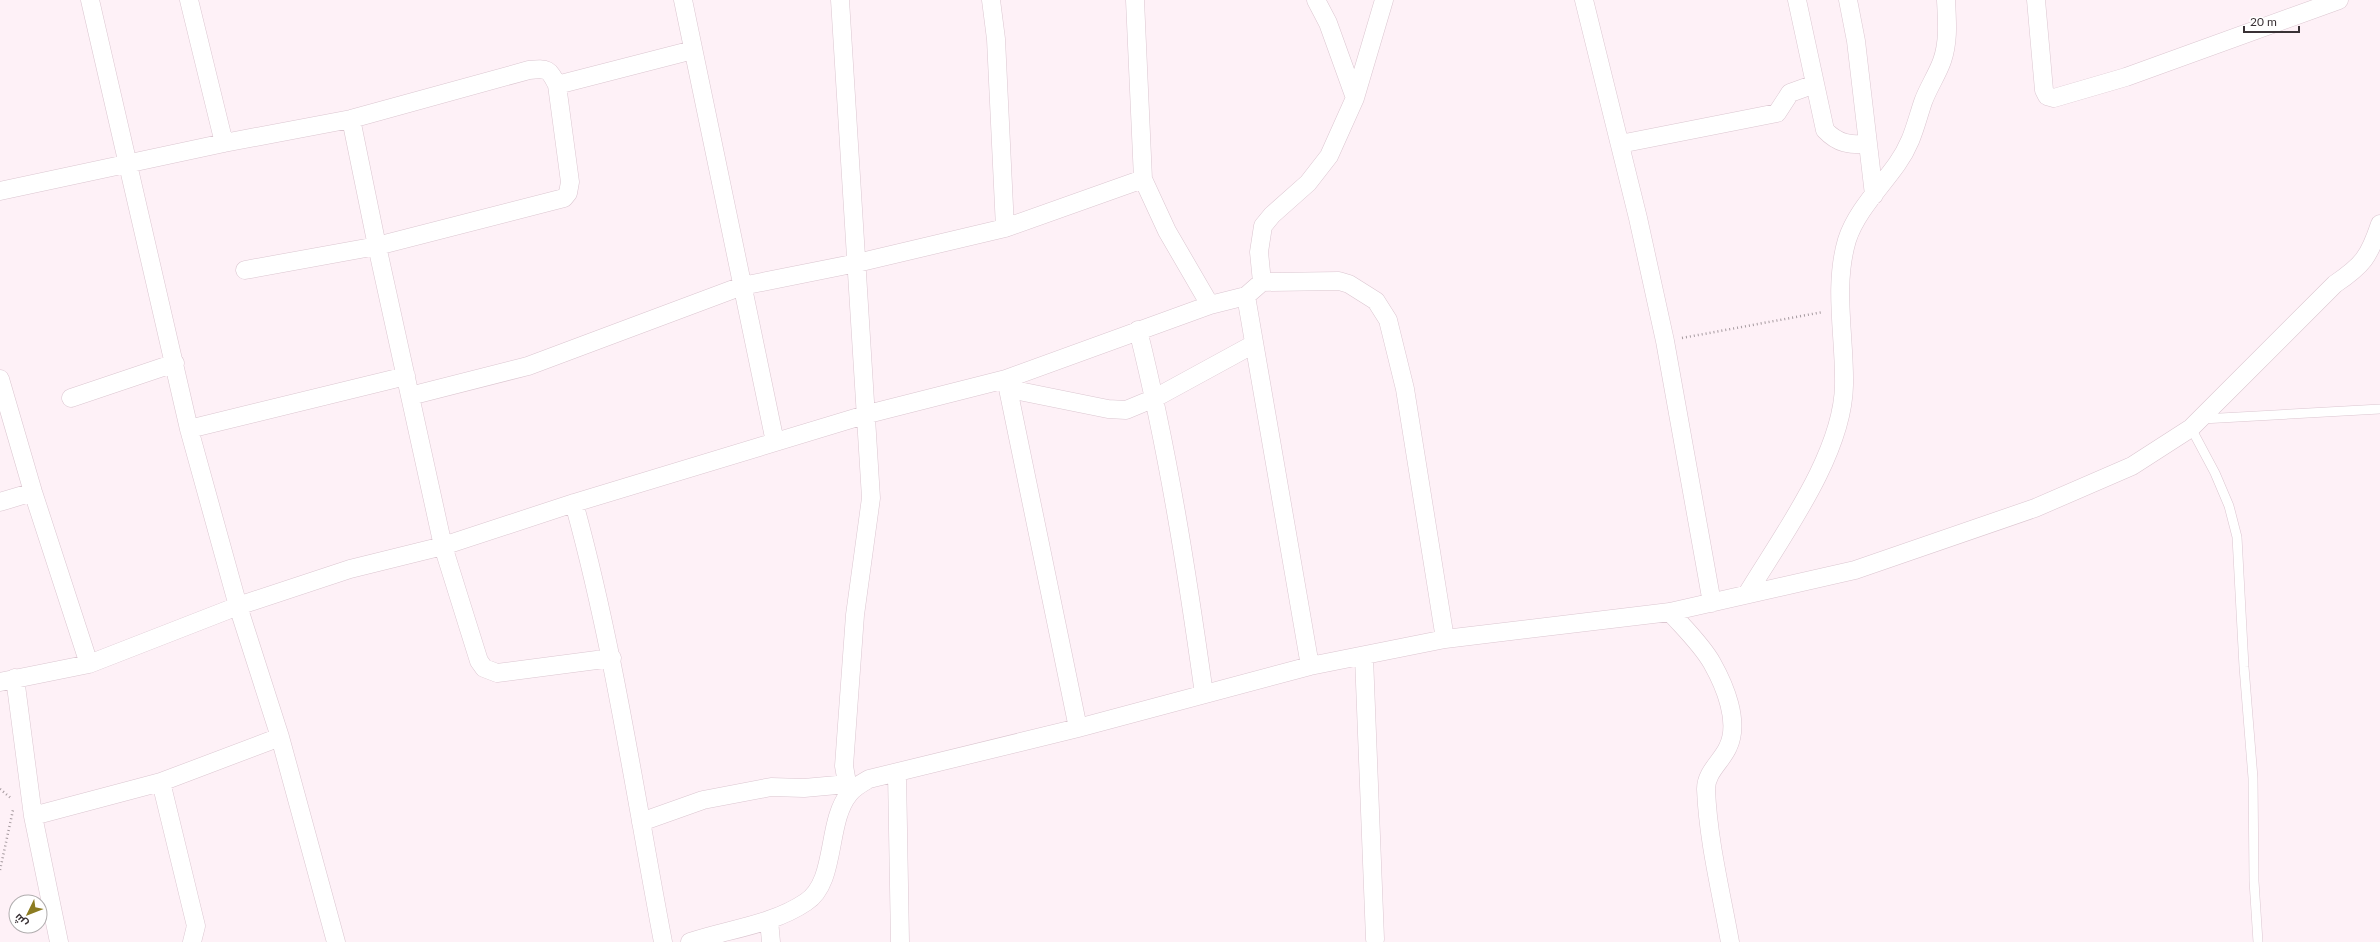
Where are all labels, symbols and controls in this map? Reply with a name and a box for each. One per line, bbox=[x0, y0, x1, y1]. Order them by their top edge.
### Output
scale bar bbox=[2244, 8, 2299, 34]
text: 20 m bbox=[2250, 14, 2277, 29]
north arrow bbox=[8, 894, 48, 934]
text: ش bbox=[11, 911, 31, 931]

